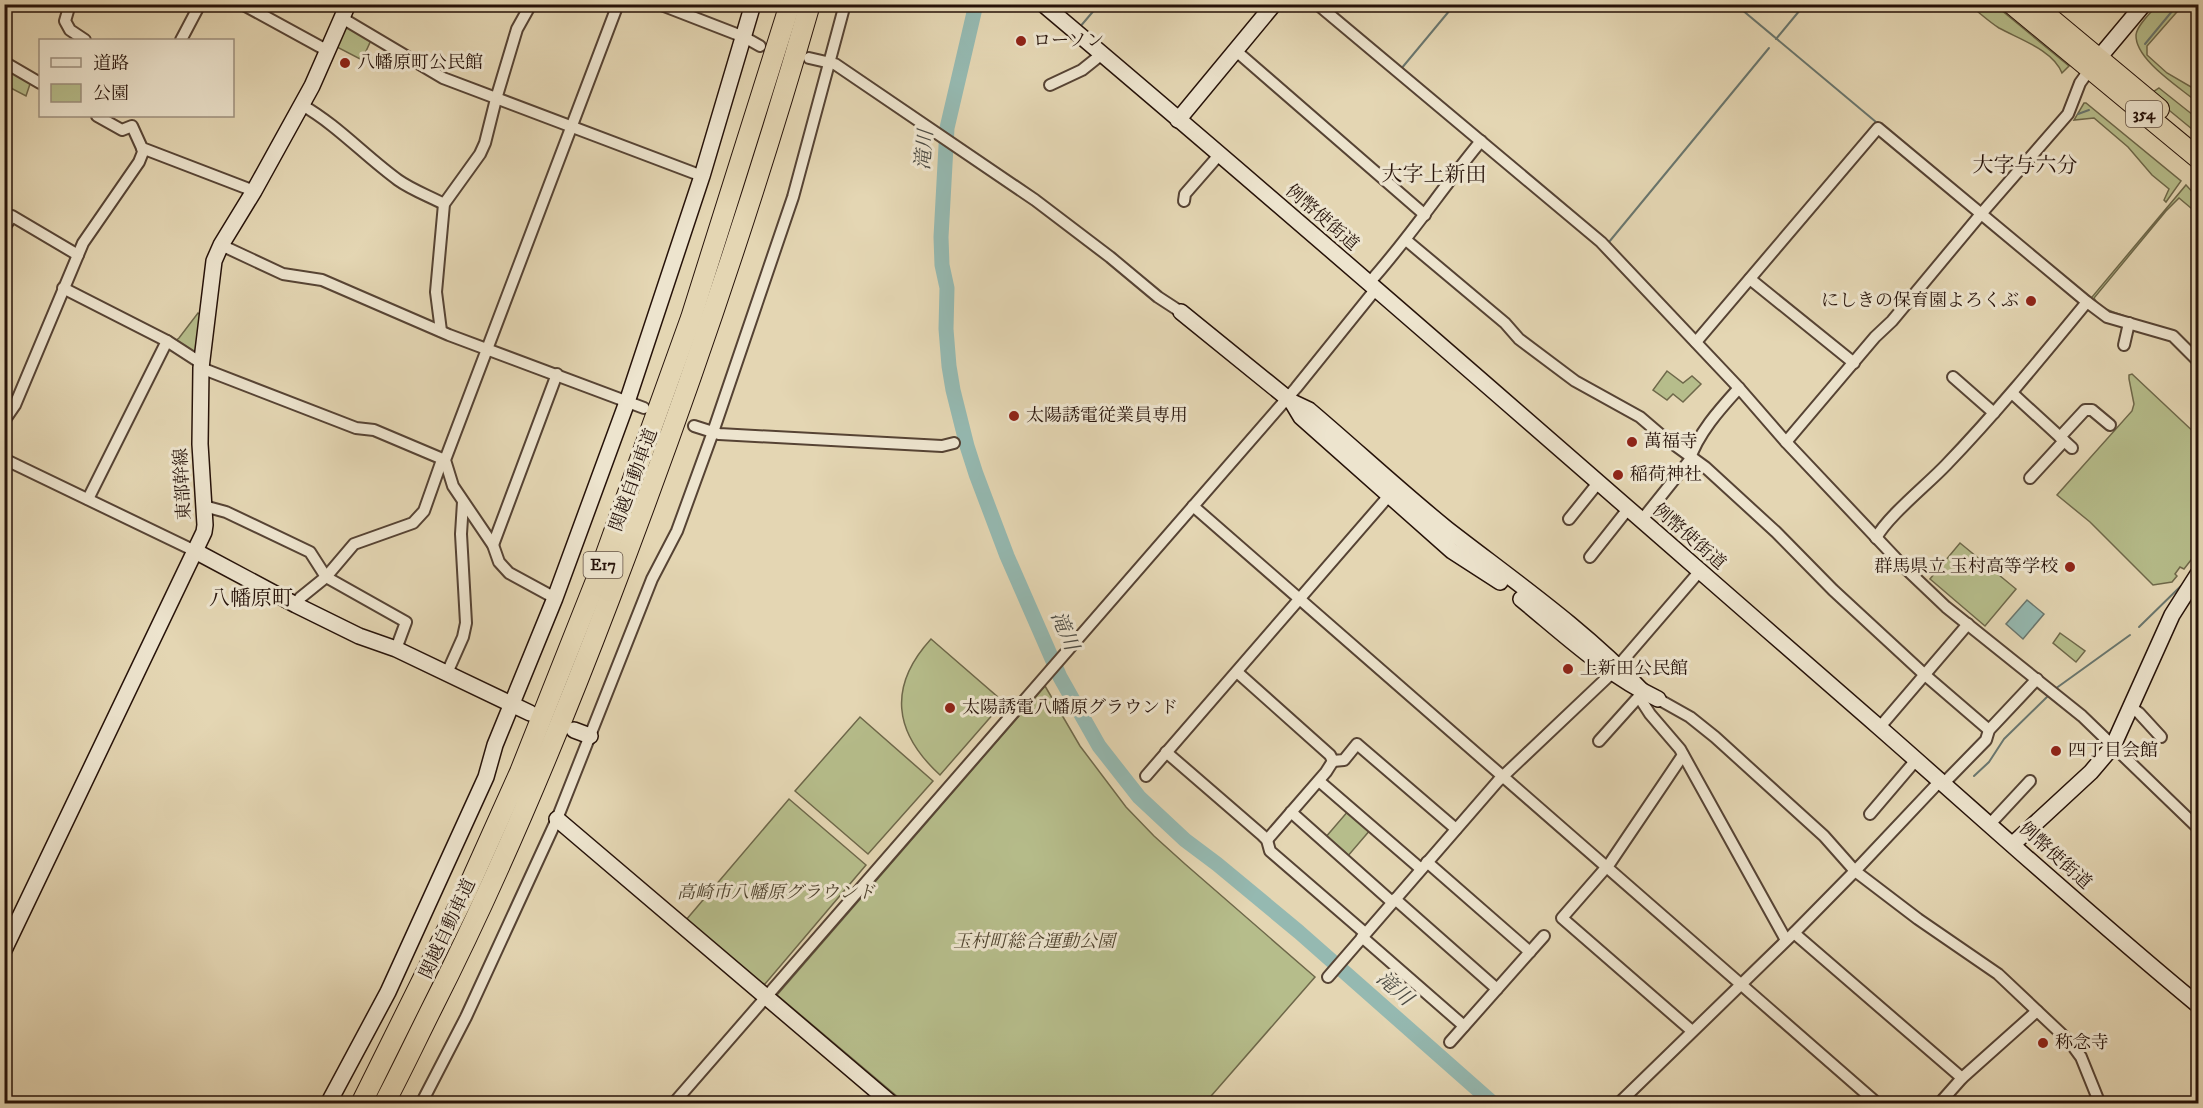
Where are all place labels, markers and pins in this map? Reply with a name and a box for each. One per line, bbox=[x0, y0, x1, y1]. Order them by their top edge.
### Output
place label: ローソン bbox=[1033, 30, 1104, 52]
marker: ローソン bbox=[1014, 34, 1028, 48]
place label: 八幡原町公民館 bbox=[357, 52, 483, 74]
marker: 八幡原町公民館 bbox=[338, 56, 352, 70]
place label: にしきの保育園よろくぶ bbox=[1821, 290, 2019, 312]
marker: にしきの保育園よろくぶ bbox=[2024, 294, 2038, 308]
place label: 太陽誘電従業員専用 bbox=[1026, 405, 1188, 427]
marker: 太陽誘電従業員専用 bbox=[1007, 409, 1021, 423]
place label: 萬福寺 bbox=[1644, 431, 1698, 453]
marker: 萬福寺 bbox=[1625, 435, 1639, 449]
place label: 稲荷神社 bbox=[1630, 464, 1702, 486]
marker: 稲荷神社 bbox=[1611, 468, 1625, 482]
place label: 群馬県立 玉村高等学校 bbox=[1874, 556, 2058, 578]
marker: 群馬県立 玉村高等学校 bbox=[2063, 560, 2077, 574]
place label: 上新田公民館 bbox=[1580, 658, 1688, 680]
marker: 上新田公民館 bbox=[1561, 662, 1575, 676]
place label: 太陽誘電八幡原グラウンド bbox=[962, 697, 1178, 719]
marker: 太陽誘電八幡原グラウンド bbox=[943, 701, 957, 715]
place label: 四丁目会館 bbox=[2068, 740, 2158, 762]
marker: 四丁目会館 bbox=[2049, 744, 2063, 758]
place label: 称念寺 bbox=[2055, 1032, 2109, 1054]
marker: 称念寺 bbox=[2036, 1036, 2050, 1050]

